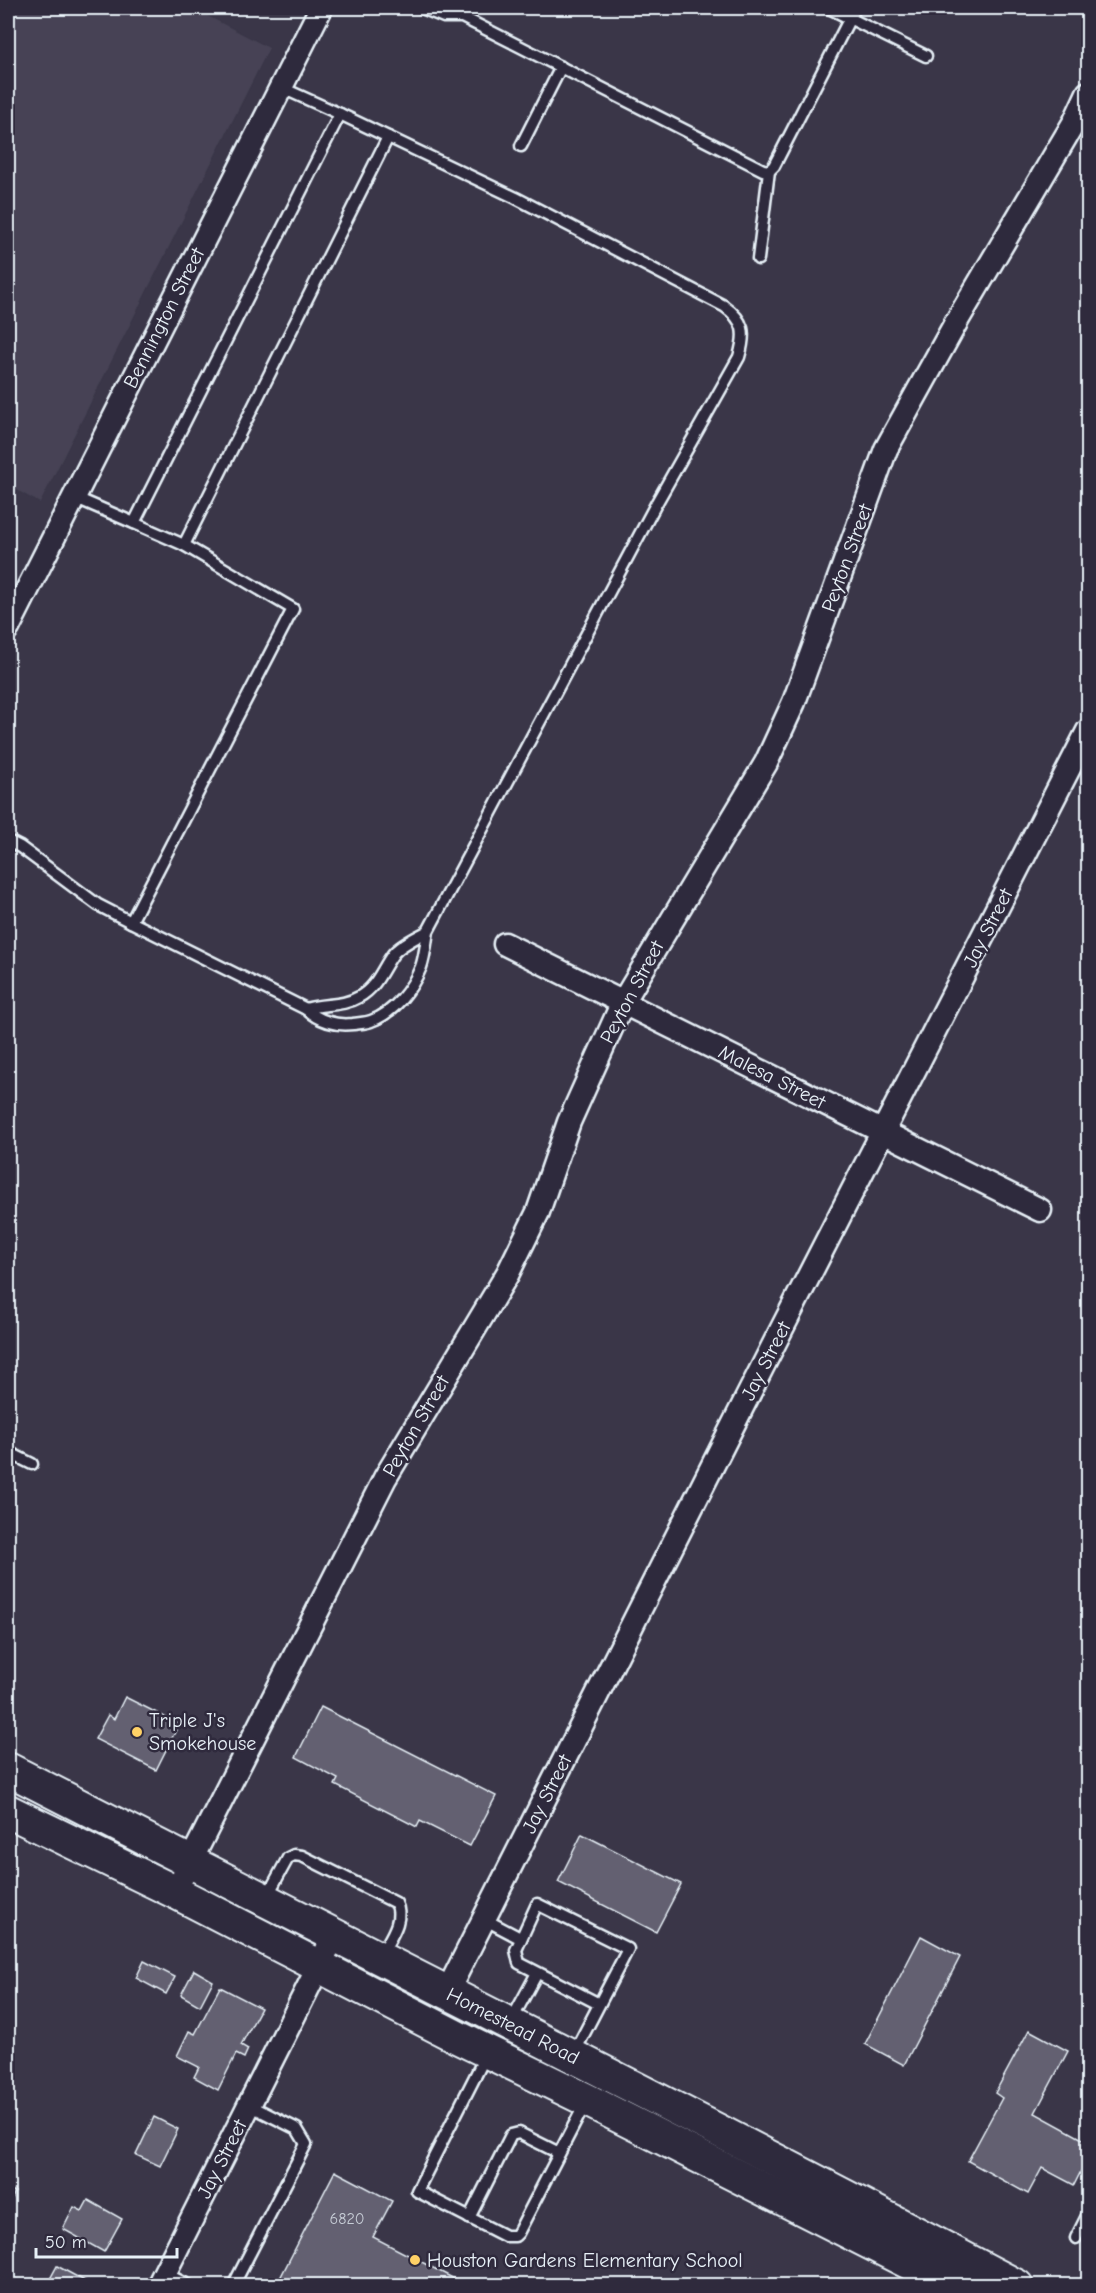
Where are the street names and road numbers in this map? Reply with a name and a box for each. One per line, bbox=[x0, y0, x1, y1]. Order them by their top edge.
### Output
street label: Bennington Street bbox=[119, 243, 210, 392]
street label: Peyton Street bbox=[817, 500, 878, 615]
street label: Jay Street bbox=[958, 884, 1018, 971]
street label: Peyton Street bbox=[595, 936, 669, 1047]
street label: Malesa Street bbox=[715, 1040, 830, 1114]
street label: Jay Street bbox=[736, 1317, 796, 1404]
street label: Peyton Street bbox=[378, 1370, 455, 1481]
street label: Jay Street bbox=[517, 1750, 577, 1837]
street label: Homestead Road bbox=[443, 1983, 583, 2069]
street label: Jay Street bbox=[192, 2115, 252, 2202]

